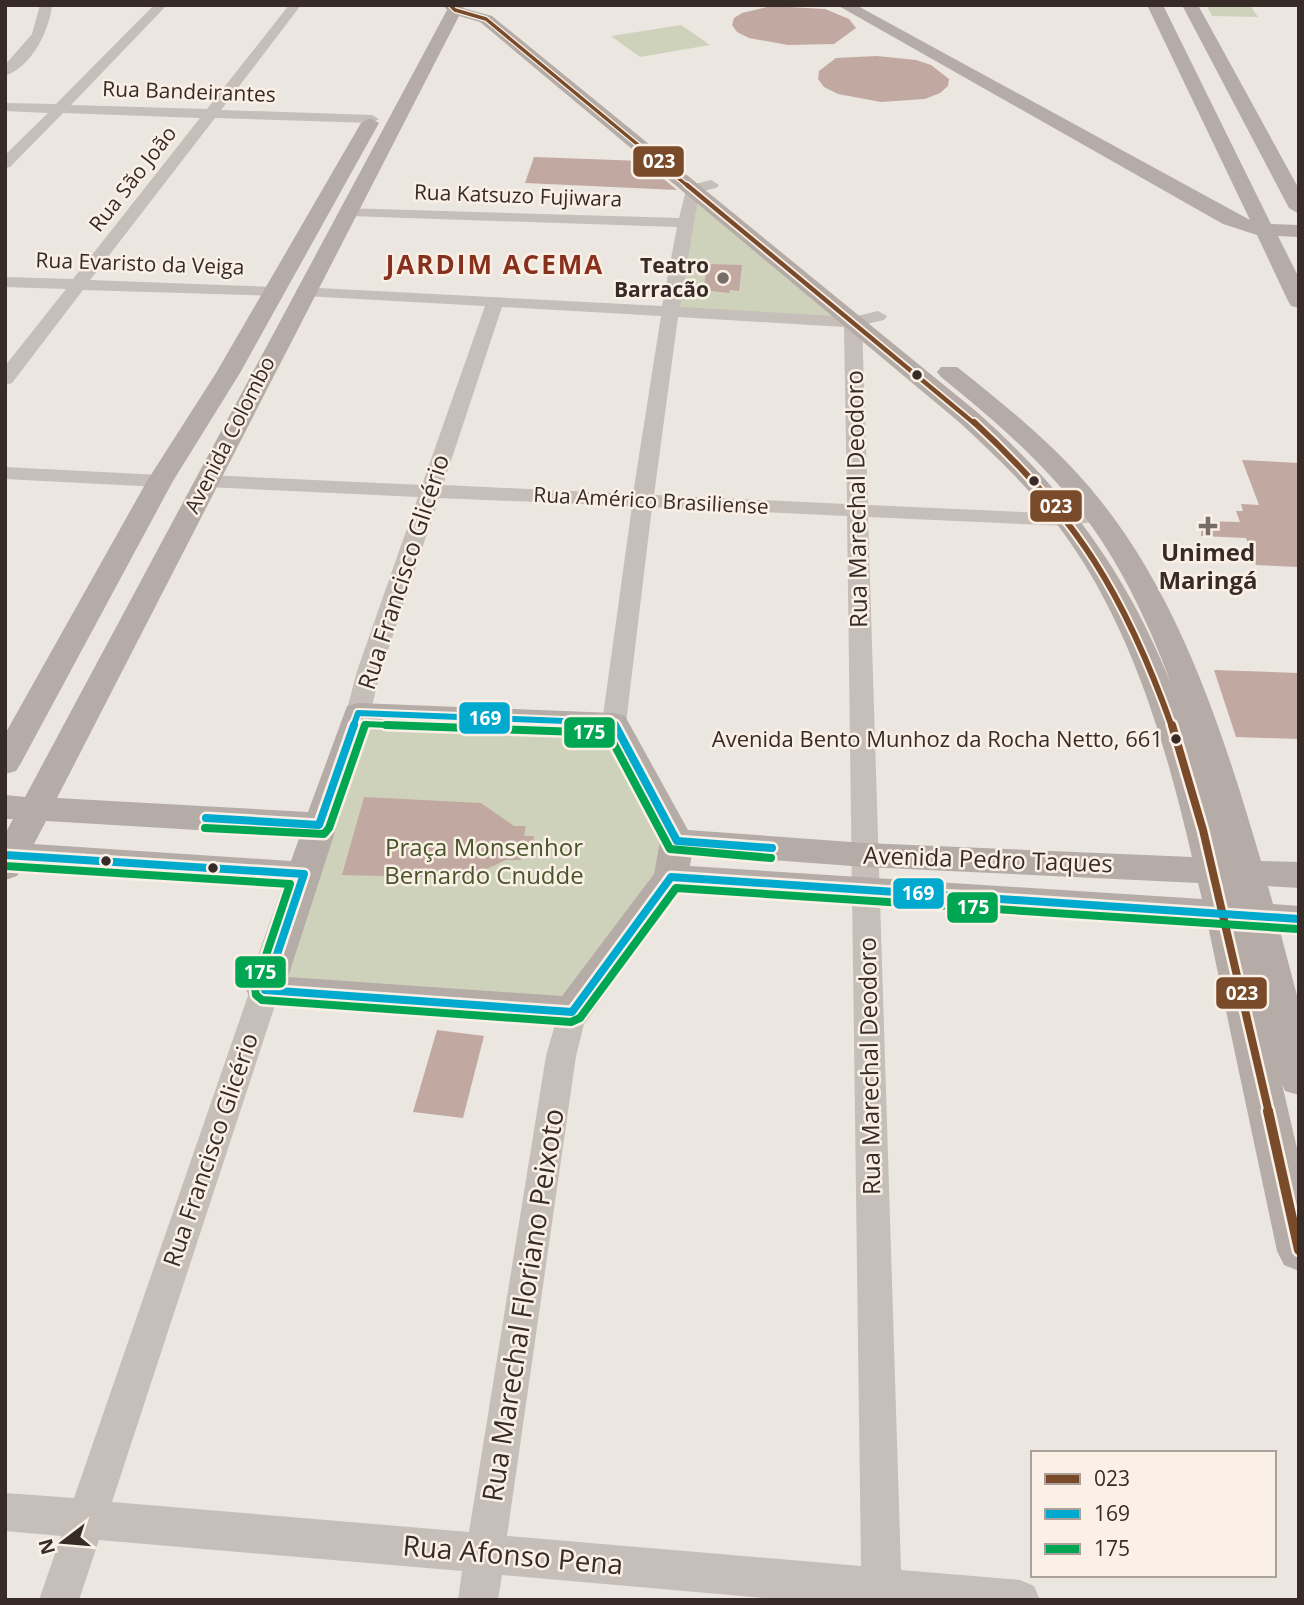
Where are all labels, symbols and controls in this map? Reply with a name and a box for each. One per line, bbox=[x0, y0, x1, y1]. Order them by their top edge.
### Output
street label: Rua Bandeirantes bbox=[102, 74, 276, 108]
street label: Rua São João bbox=[82, 120, 182, 237]
line badge: 023 bbox=[632, 145, 685, 178]
text: 023 bbox=[643, 148, 675, 174]
street label: Rua Katsuzo Fujiwara bbox=[413, 177, 623, 213]
street label: Rua Evaristo da Veiga bbox=[35, 245, 245, 281]
district label: JARDIM ACEMA bbox=[384, 246, 604, 282]
place label: Teatro Barracão bbox=[614, 251, 709, 303]
marker: Teatro Barracão bbox=[715, 270, 731, 286]
street label: Avenida Colombo bbox=[177, 351, 281, 518]
unlabelled marker bbox=[910, 368, 924, 382]
street label: Rua Marechal Deodoro bbox=[837, 370, 874, 628]
street label: Rua Francisco Glicério bbox=[349, 450, 456, 693]
unlabelled marker bbox=[1027, 474, 1041, 488]
street label: Rua Américo Brasiliense bbox=[533, 480, 769, 520]
line badge: 023 bbox=[1029, 489, 1083, 523]
text: 023 bbox=[1040, 493, 1072, 519]
marker: Unimed Maringá bbox=[1198, 516, 1218, 536]
place label: Unimed Maringá bbox=[1158, 535, 1258, 596]
line badge: 169 bbox=[458, 701, 511, 735]
text: 169 bbox=[469, 705, 501, 731]
line badge: 175 bbox=[563, 716, 616, 749]
text: 175 bbox=[573, 719, 605, 745]
place label: Avenida Bento Munhoz da Rocha Netto, 661 bbox=[712, 723, 1163, 753]
marker: Avenida Bento Munhoz da Rocha Netto, 661 bbox=[1169, 732, 1183, 746]
park label: Praça Monsenhor Bernardo Cnudde bbox=[384, 830, 584, 891]
street label: Avenida Pedro Taques bbox=[863, 838, 1113, 879]
unlabelled marker bbox=[99, 854, 113, 868]
unlabelled marker bbox=[206, 861, 220, 875]
line badge: 169 bbox=[892, 877, 945, 910]
text: 169 bbox=[902, 880, 934, 906]
line badge: 175 bbox=[946, 891, 999, 924]
text: 175 bbox=[957, 894, 989, 920]
street label: Rua Marechal Deodoro bbox=[850, 937, 887, 1195]
line badge: 175 bbox=[234, 955, 287, 989]
text: 175 bbox=[244, 959, 276, 985]
line badge: 023 bbox=[1215, 976, 1268, 1010]
text: 023 bbox=[1226, 980, 1258, 1006]
street label: Rua Francisco Glicério bbox=[154, 1028, 265, 1271]
street label: Rua Marechal Floriano Peixoto bbox=[472, 1106, 572, 1504]
legend bbox=[1031, 1451, 1276, 1577]
text: 023 bbox=[1094, 1464, 1130, 1492]
text: 169 bbox=[1094, 1499, 1130, 1527]
north arrow bbox=[28, 1507, 98, 1577]
street label: Rua Afonso Pena bbox=[401, 1525, 625, 1583]
text: 175 bbox=[1094, 1534, 1130, 1562]
text: N bbox=[32, 1536, 61, 1558]

